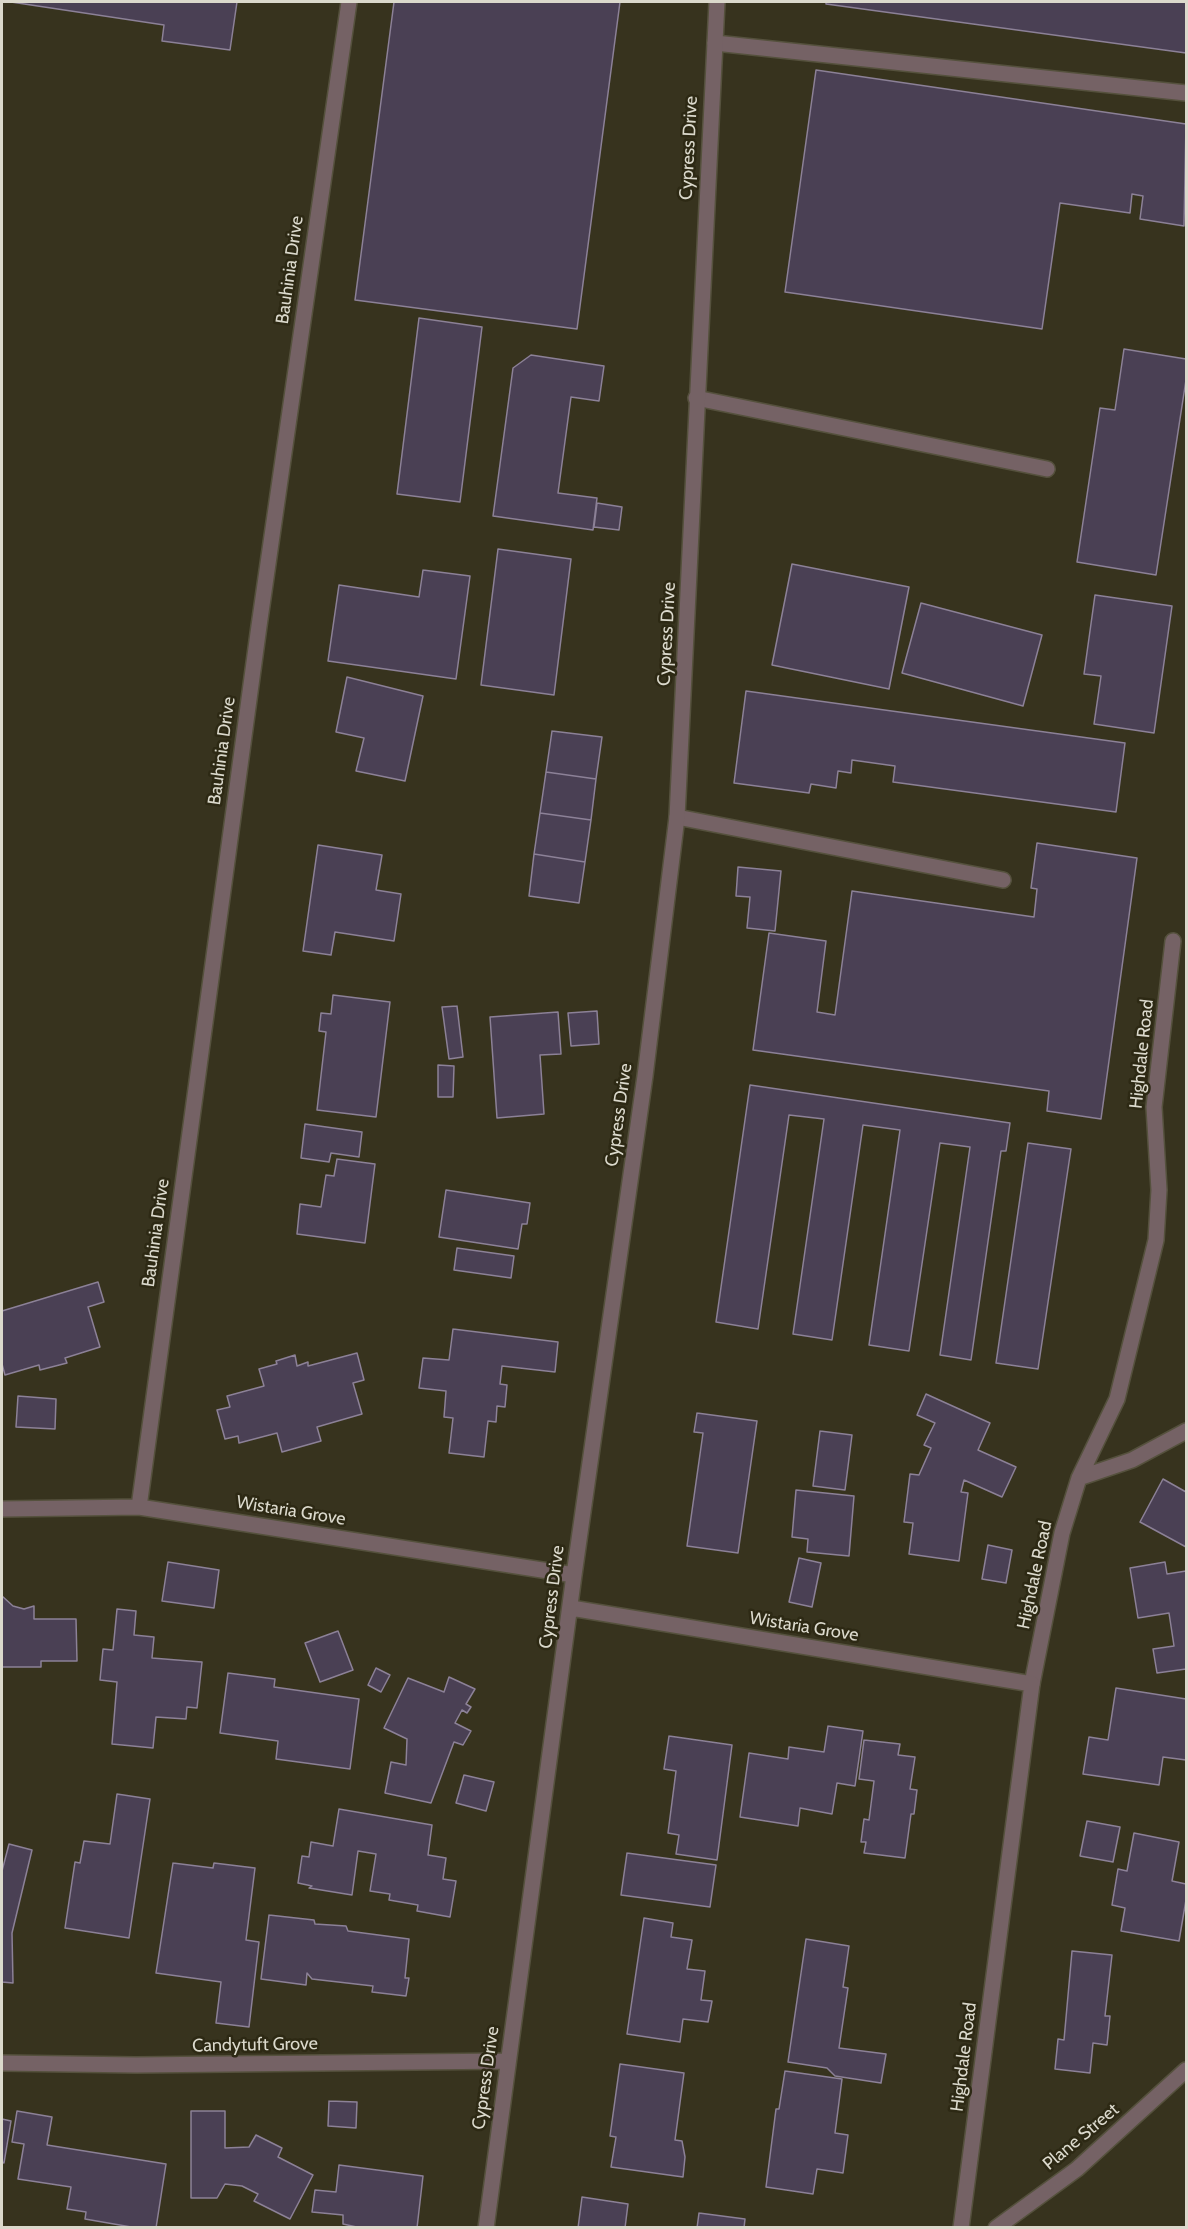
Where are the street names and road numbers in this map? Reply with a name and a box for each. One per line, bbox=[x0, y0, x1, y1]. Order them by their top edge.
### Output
street label: Cypress Drive bbox=[675, 95, 703, 201]
street label: Bauhinia Drive bbox=[272, 214, 308, 326]
street label: Cypress Drive bbox=[653, 581, 681, 687]
street label: Bauhinia Drive bbox=[204, 695, 240, 807]
street label: Highdale Road bbox=[1126, 998, 1158, 1110]
street label: Cypress Drive bbox=[601, 1062, 637, 1168]
street label: Bauhinia Drive bbox=[138, 1177, 174, 1289]
street label: Wistaria Grove bbox=[235, 1492, 347, 1530]
street label: Highdale Road bbox=[1013, 1519, 1057, 1631]
street label: Cypress Drive bbox=[535, 1544, 569, 1650]
street label: Wistaria Grove bbox=[748, 1608, 860, 1646]
street label: Highdale Road bbox=[947, 2001, 981, 2113]
street label: Cypress Drive bbox=[468, 2025, 504, 2131]
street label: Candytuft Grove bbox=[192, 2033, 318, 2057]
street label: Plane Street bbox=[1039, 2099, 1123, 2175]

